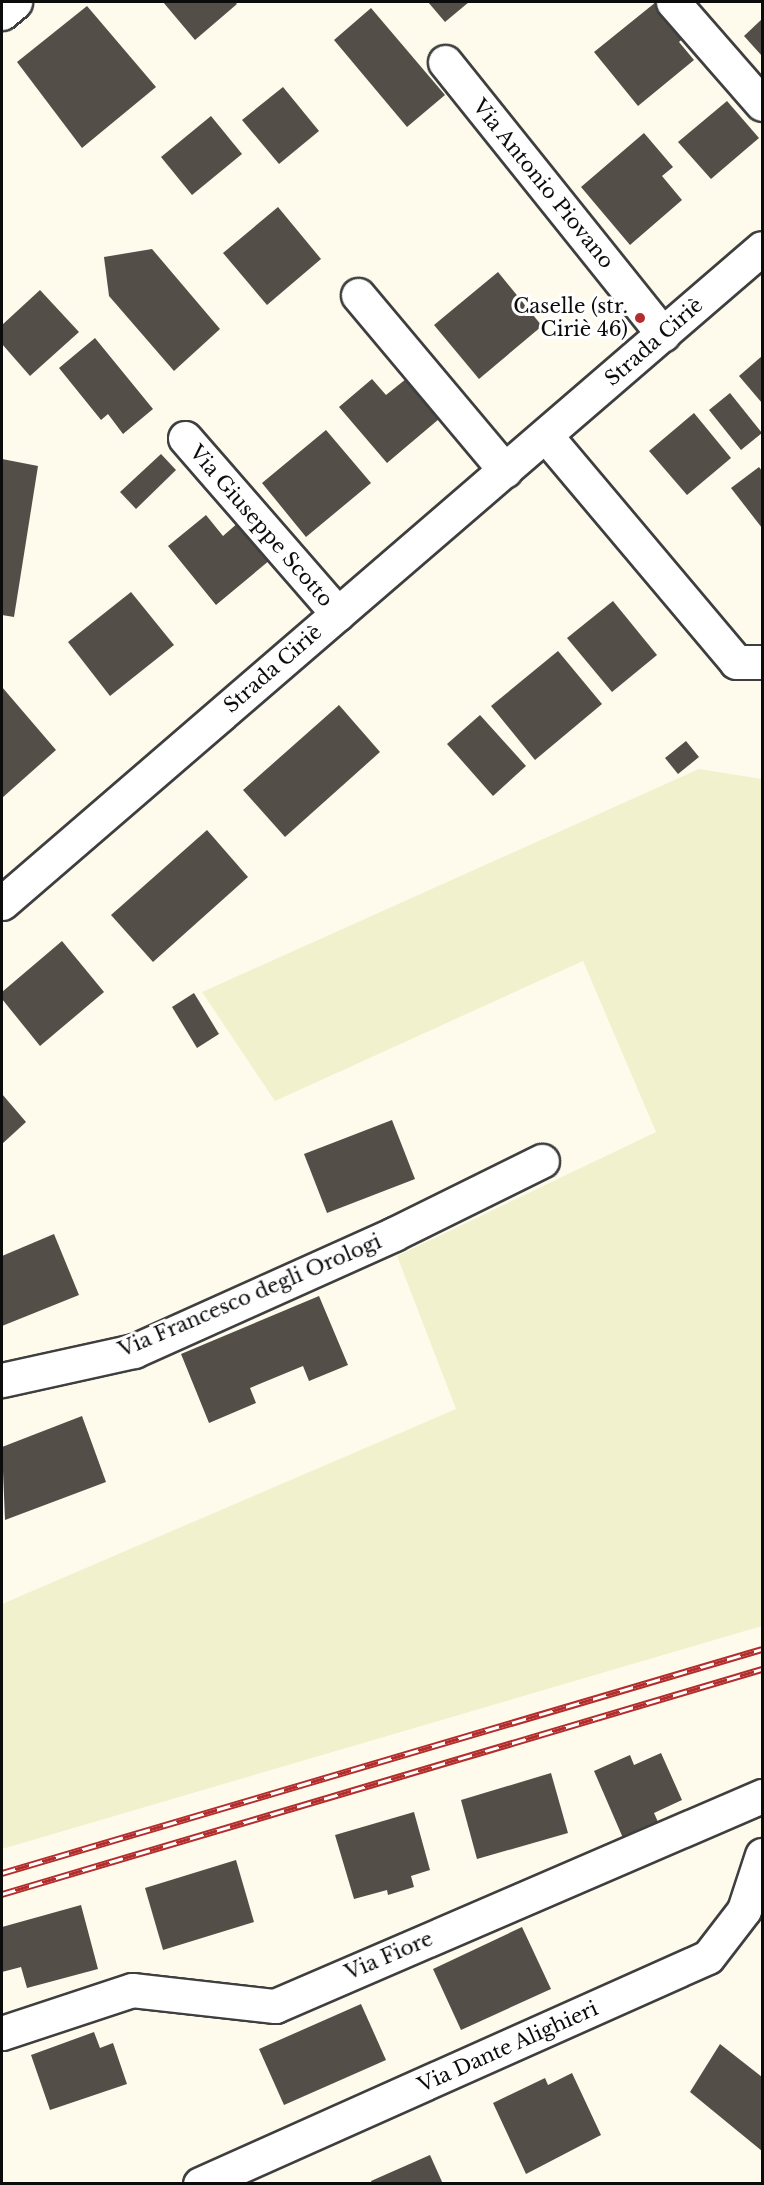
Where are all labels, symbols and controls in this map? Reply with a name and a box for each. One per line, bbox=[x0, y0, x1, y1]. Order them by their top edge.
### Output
street label: Via Antonio Piovano bbox=[467, 94, 619, 274]
street label: Strada Ciriè bbox=[600, 293, 708, 391]
place label: Caselle (str. Ciriè 46) bbox=[513, 294, 628, 341]
marker: Caselle (str. Ciriè 46) bbox=[633, 311, 647, 325]
street label: Via Giuseppe Scotto bbox=[184, 440, 338, 612]
street label: Strada Ciriè bbox=[219, 620, 327, 718]
street label: Via Francesco degli Orologi bbox=[115, 1230, 385, 1362]
street label: Via Fiore bbox=[341, 1927, 437, 1985]
street label: Via Dante Alighieri bbox=[414, 1996, 602, 2098]

